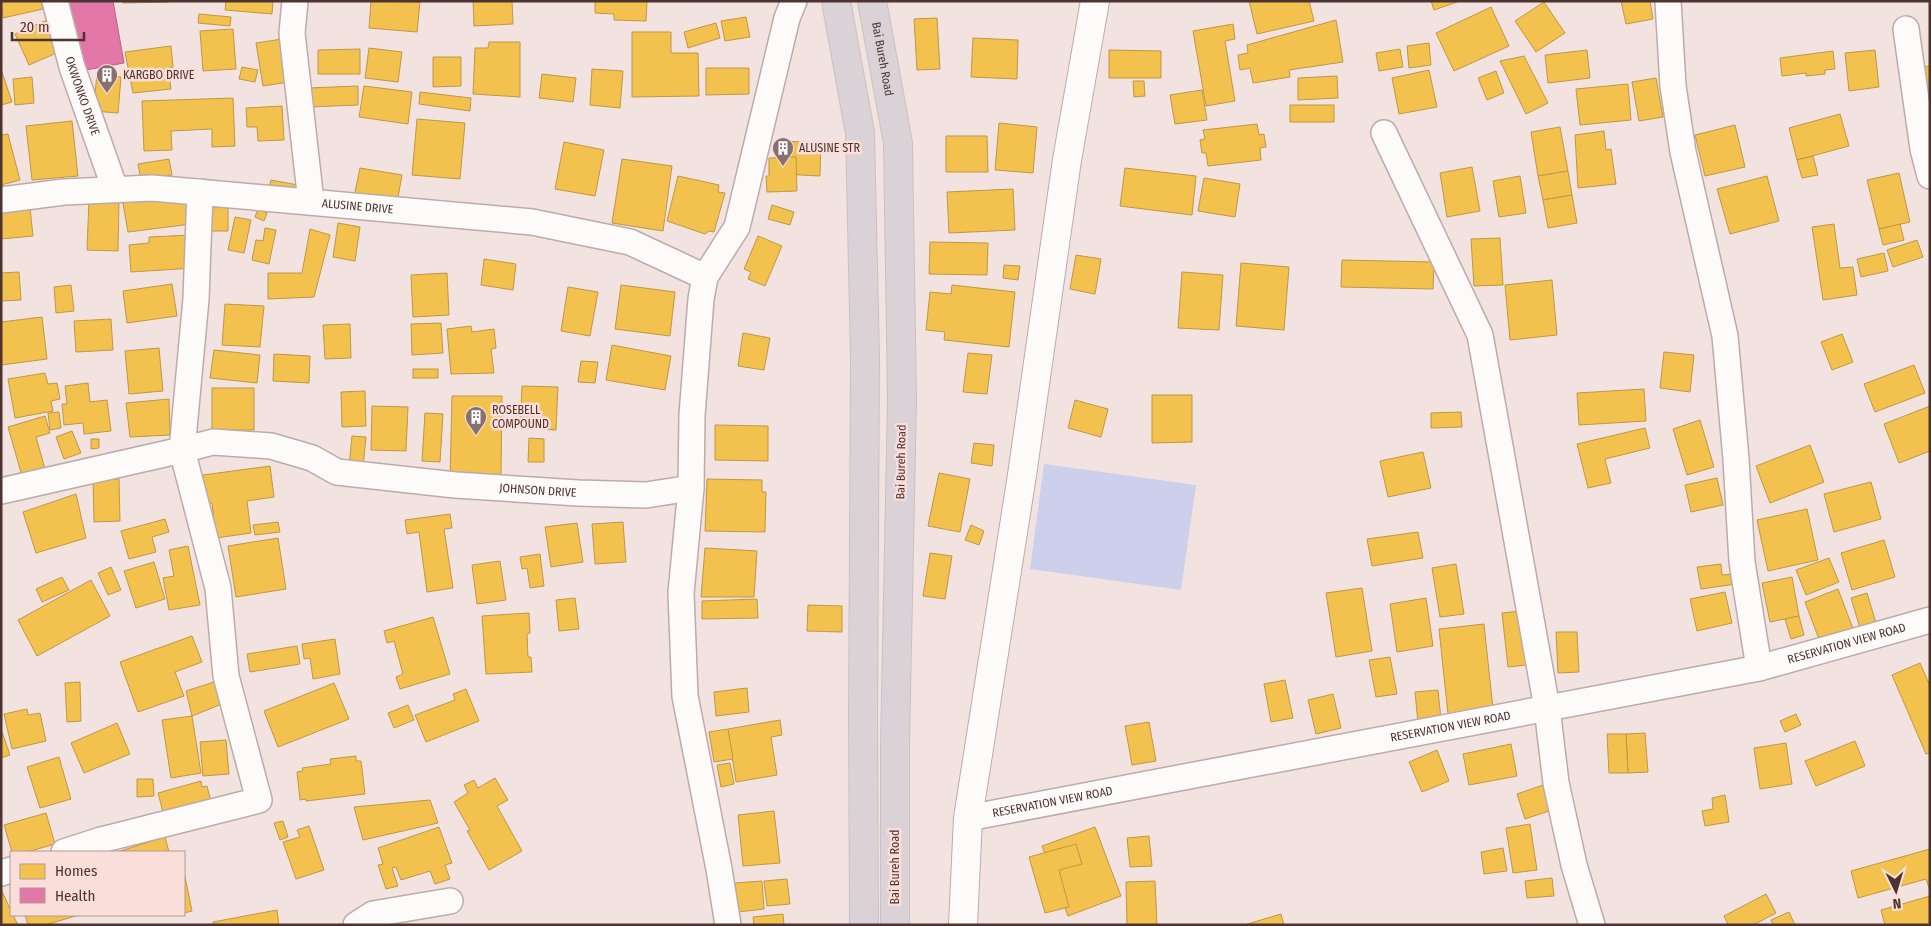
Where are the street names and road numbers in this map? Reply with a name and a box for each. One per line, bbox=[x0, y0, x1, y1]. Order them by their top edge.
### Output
street label: Bai Bureh Road bbox=[869, 21, 896, 97]
street label: OKWONKO DRIVE bbox=[63, 55, 103, 138]
street label: ALUSINE DRIVE bbox=[321, 196, 394, 217]
street label: Bai Bureh Road bbox=[893, 424, 909, 500]
street label: JOHNSON DRIVE bbox=[499, 481, 577, 500]
street label: RESERVATION VIEW ROAD bbox=[1786, 620, 1907, 667]
street label: RESERVATION VIEW ROAD bbox=[1389, 708, 1512, 745]
street label: RESERVATION VIEW ROAD bbox=[991, 784, 1114, 820]
street label: Bai Bureh Road bbox=[888, 830, 902, 904]

